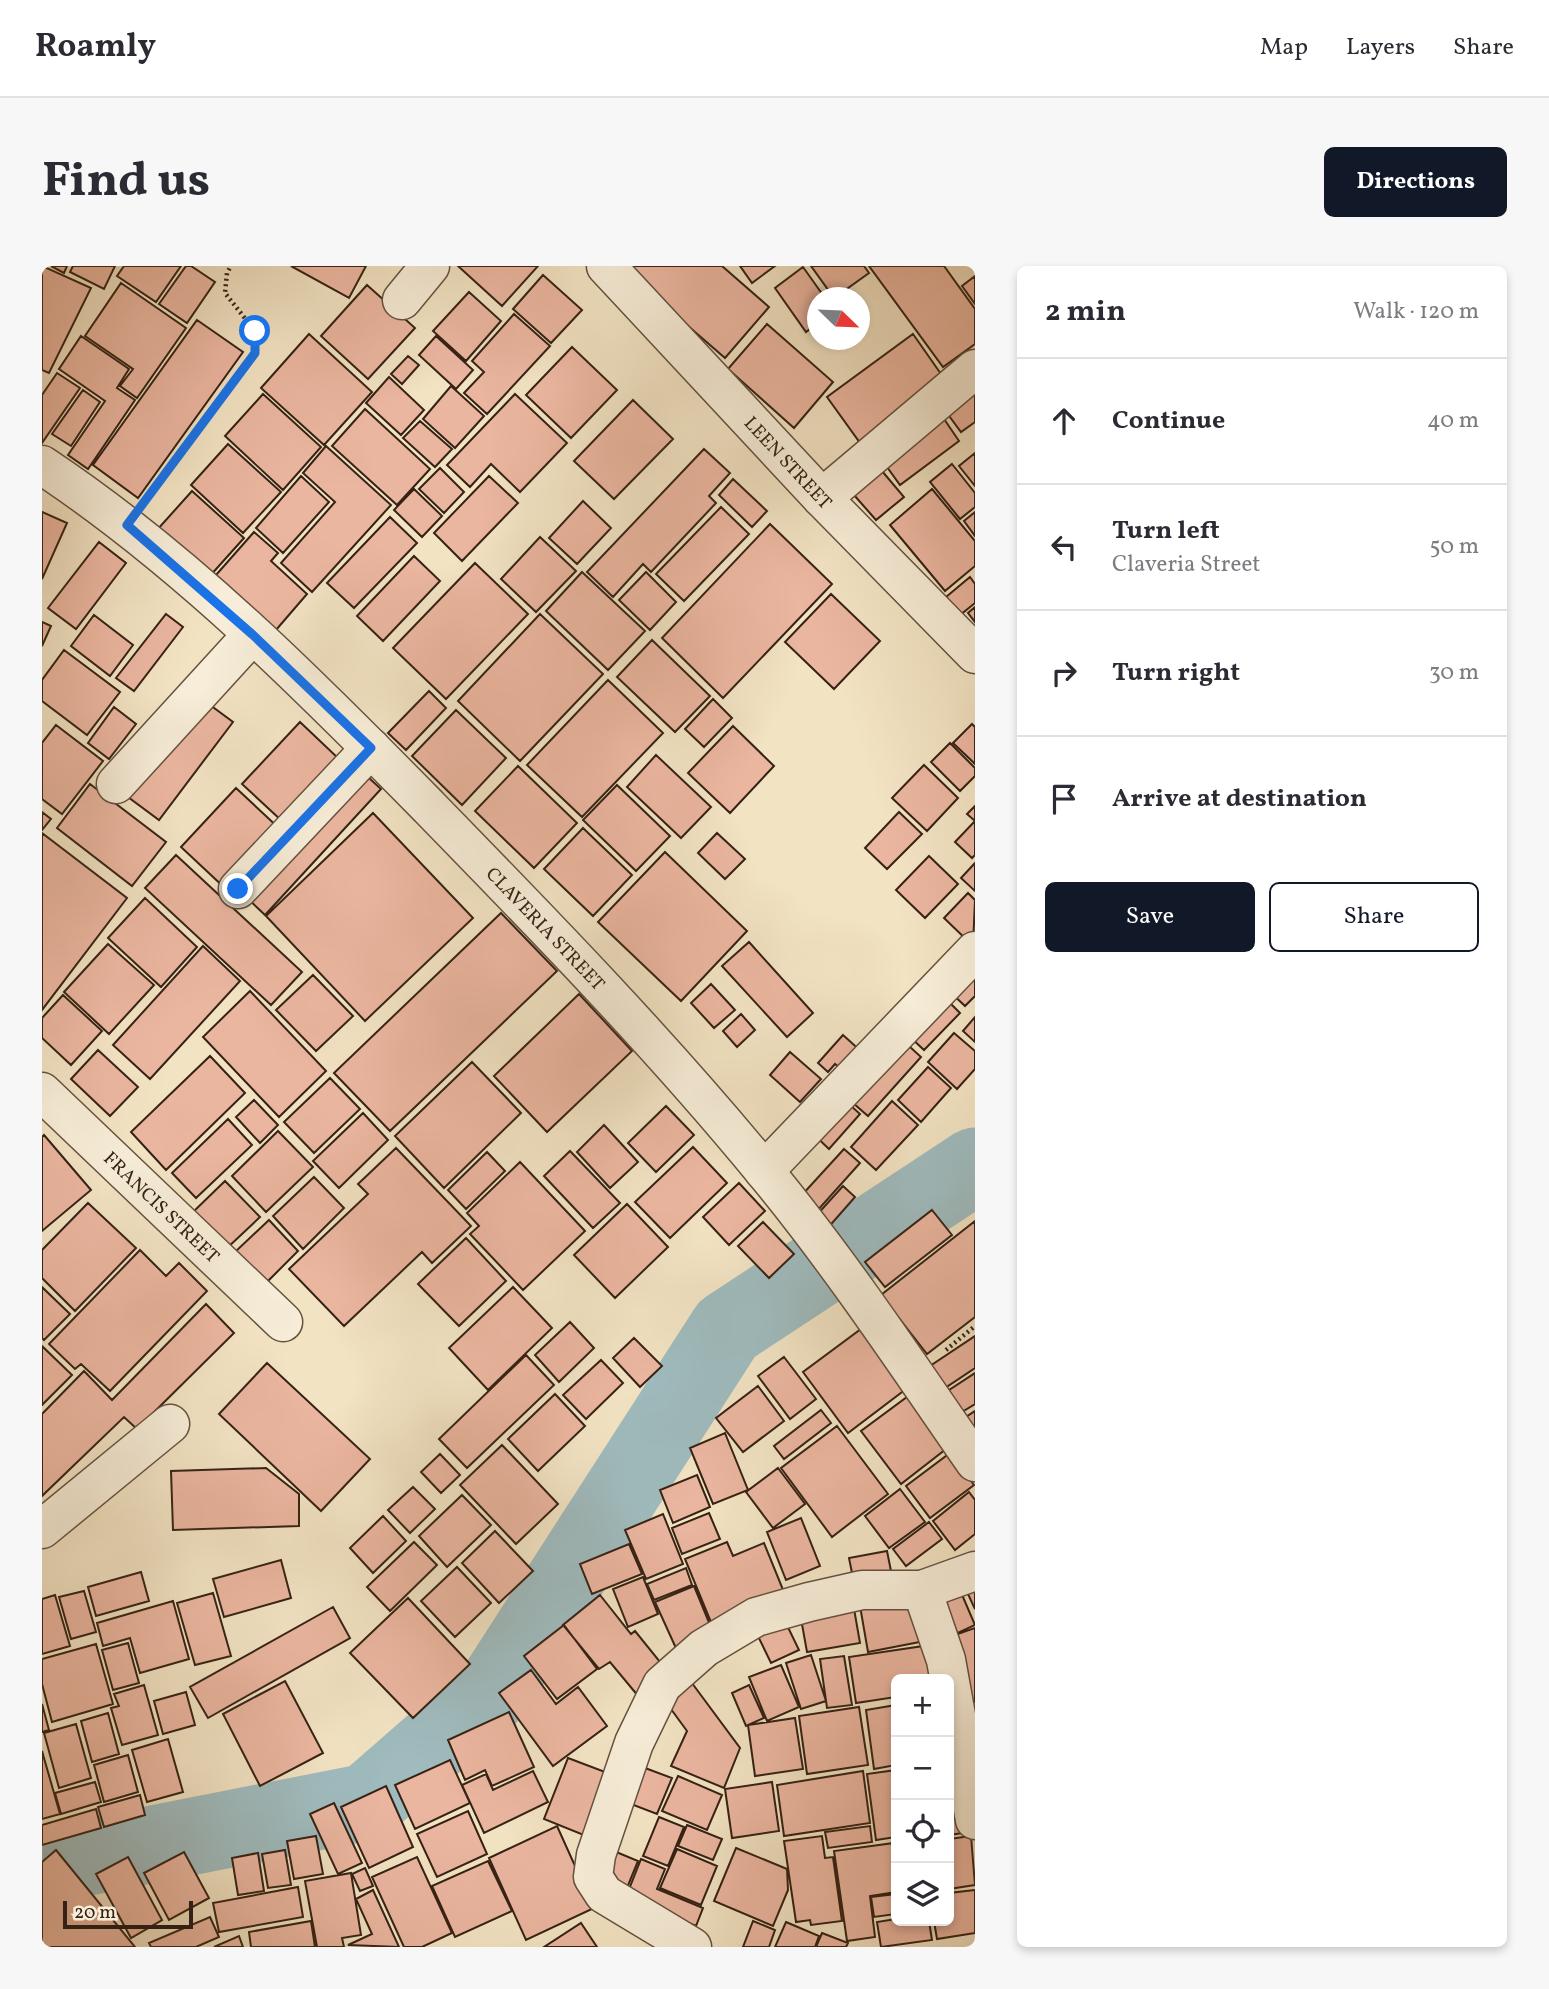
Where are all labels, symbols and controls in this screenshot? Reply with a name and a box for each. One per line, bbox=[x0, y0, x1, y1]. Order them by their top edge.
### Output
text: Roamly bbox=[35, 25, 156, 71]
text: Map bbox=[1260, 31, 1308, 65]
text: Layers bbox=[1346, 31, 1415, 65]
text: Share bbox=[1453, 31, 1514, 65]
button: Directions bbox=[1324, 147, 1507, 217]
text: Find us bbox=[42, 148, 210, 217]
north arrow bbox=[807, 287, 870, 350]
text: 2 min bbox=[1045, 291, 1126, 333]
text: Walk · 120 m bbox=[1353, 296, 1479, 328]
route start bbox=[239, 315, 270, 346]
icon: ahead bbox=[1045, 402, 1083, 440]
text: Continue bbox=[1112, 403, 1225, 439]
text: 40 m bbox=[1427, 405, 1479, 437]
street label: LEEN STREET bbox=[737, 411, 837, 516]
text: Turn left bbox=[1112, 513, 1220, 549]
icon: left bbox=[1045, 528, 1083, 566]
text: 50 m bbox=[1430, 531, 1479, 563]
text: Claveria Street bbox=[1112, 549, 1260, 581]
icon: right bbox=[1045, 654, 1083, 692]
text: Turn right bbox=[1112, 655, 1240, 691]
text: 30 m bbox=[1429, 657, 1479, 689]
icon: arrive bbox=[1045, 780, 1083, 818]
text: Arrive at destination bbox=[1112, 781, 1367, 817]
street label: CLAVERIA STREET bbox=[479, 862, 610, 997]
route end bbox=[222, 873, 253, 904]
button: Save bbox=[1045, 882, 1255, 952]
button: Share bbox=[1269, 882, 1479, 952]
street label: FRANCIS STREET bbox=[97, 1146, 225, 1270]
map controls bbox=[891, 1674, 954, 1926]
button: + bbox=[891, 1674, 954, 1737]
button: − bbox=[891, 1737, 954, 1800]
button: locate bbox=[891, 1800, 954, 1863]
button: layers bbox=[891, 1863, 954, 1926]
scale bar bbox=[63, 1898, 192, 1930]
text: 20 m bbox=[74, 1900, 116, 1926]

